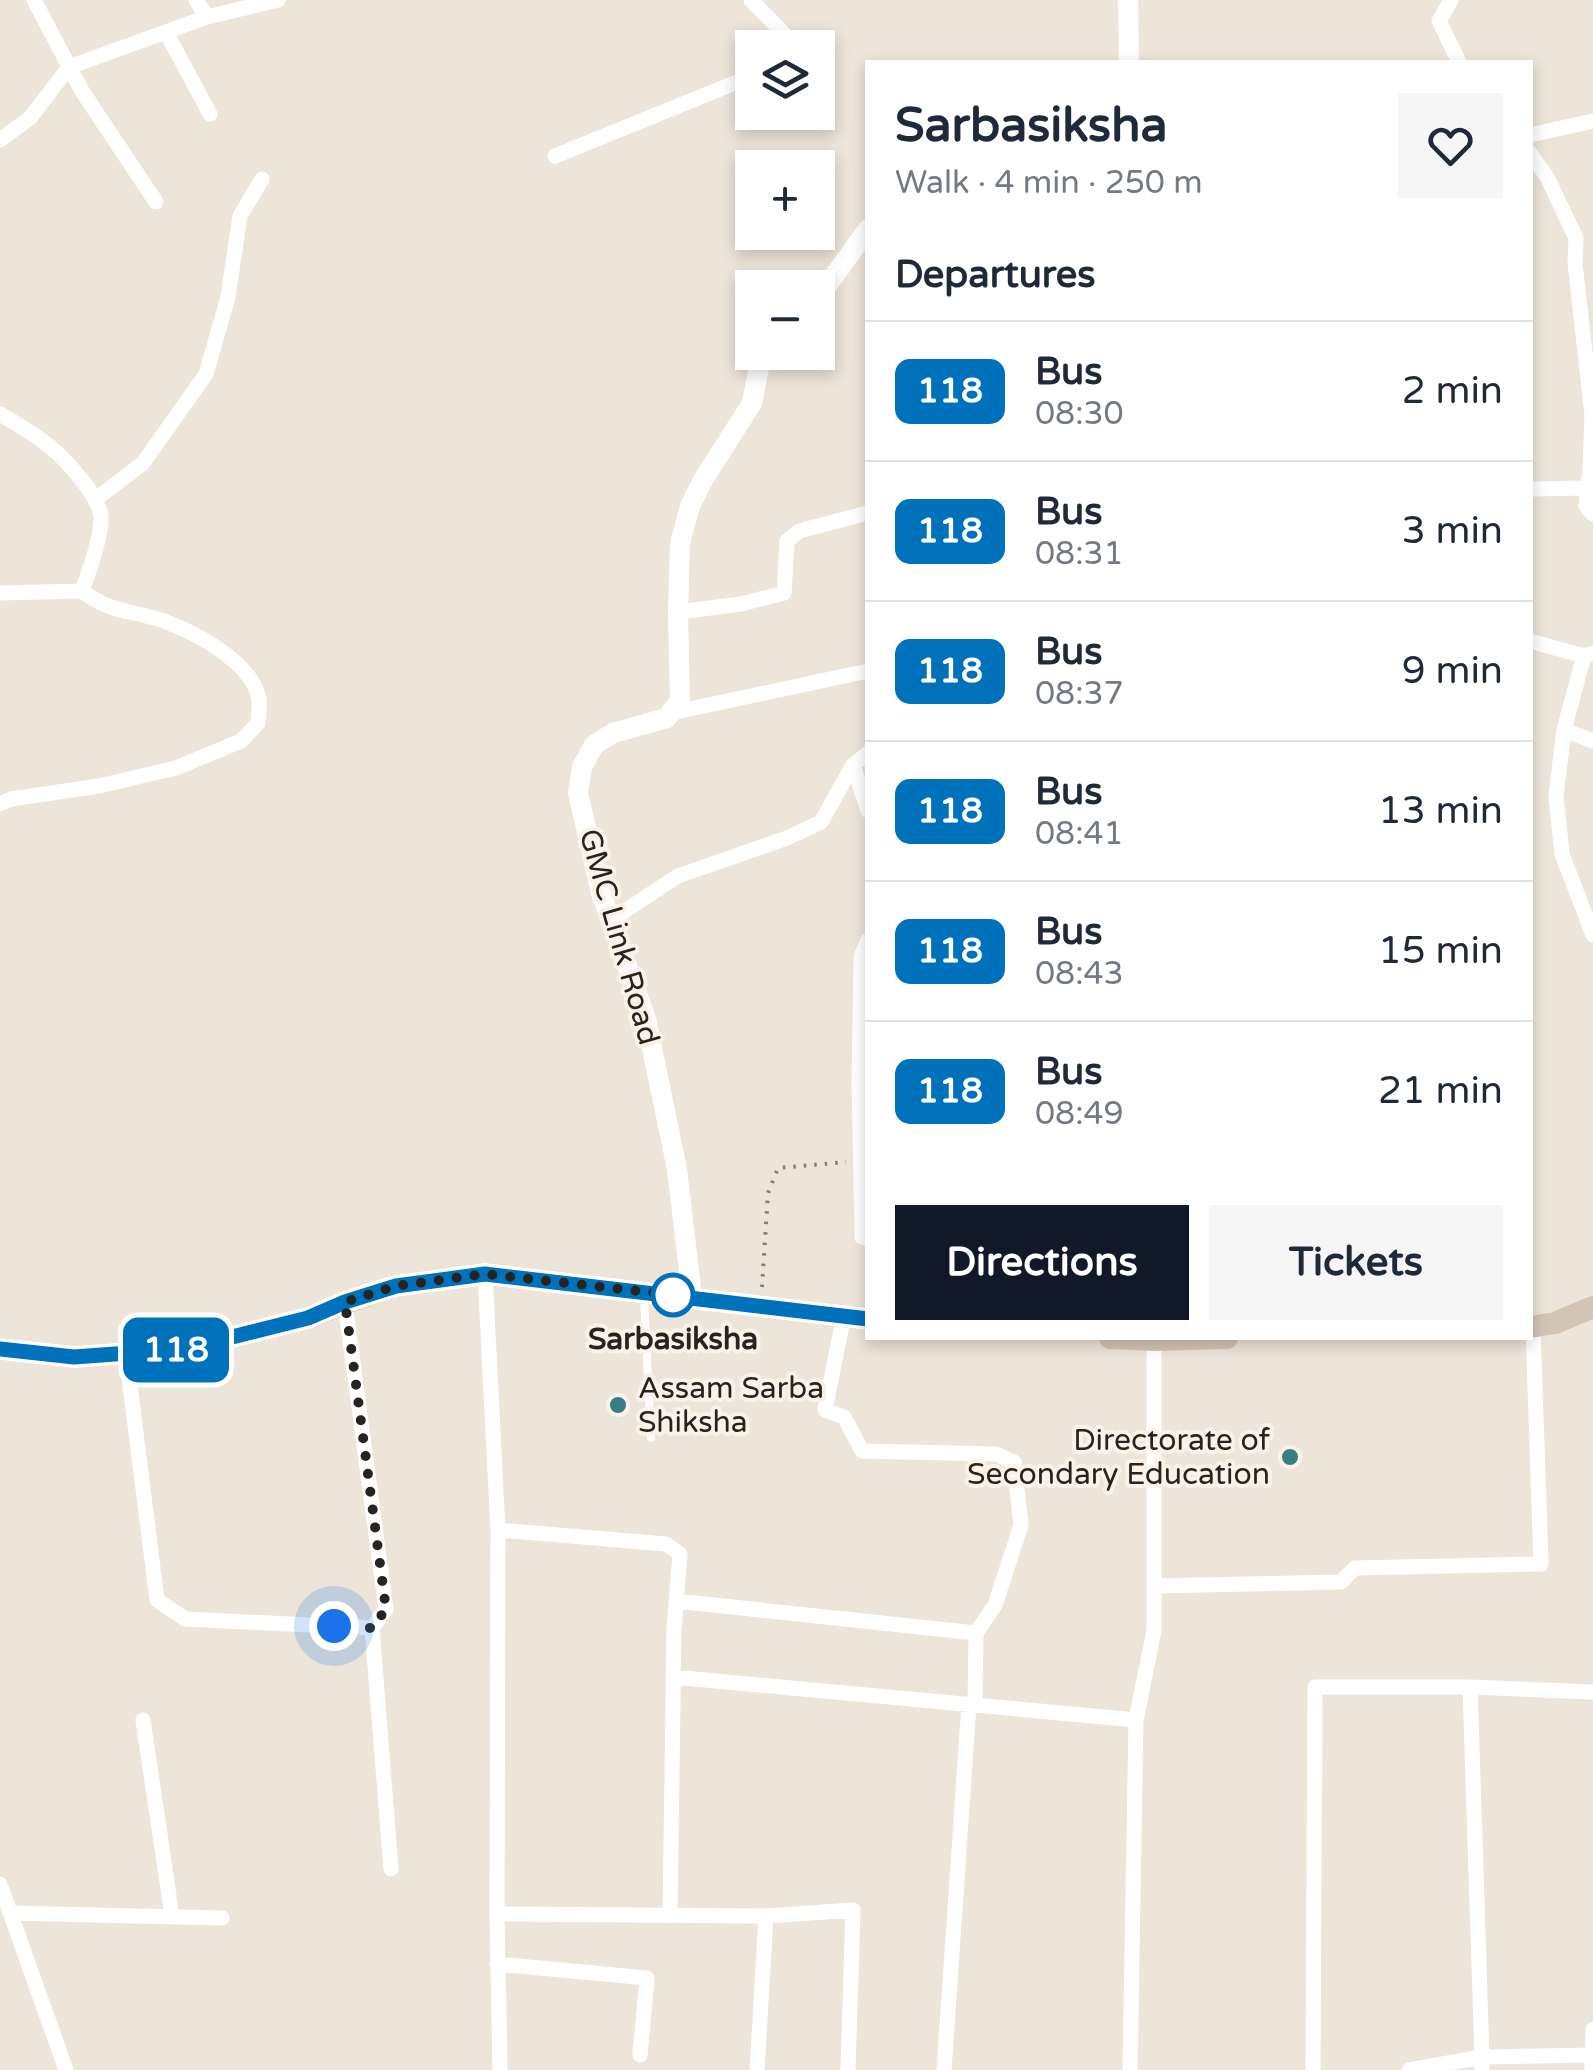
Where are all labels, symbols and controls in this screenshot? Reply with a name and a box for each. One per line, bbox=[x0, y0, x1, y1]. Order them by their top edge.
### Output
map controls bbox=[735, 30, 835, 370]
button: layers bbox=[735, 30, 835, 130]
button: heart bbox=[1398, 93, 1503, 198]
text: Sarbasiksha bbox=[895, 97, 1167, 155]
button: + bbox=[735, 150, 835, 250]
text: Walk · 4 min · 250 m bbox=[895, 164, 1203, 202]
text: Departures bbox=[895, 252, 1096, 298]
button: − bbox=[735, 270, 835, 370]
text: Bus bbox=[1035, 349, 1102, 395]
text: 2 min bbox=[1402, 368, 1503, 414]
text: 118 bbox=[917, 370, 983, 412]
text: 08:30 bbox=[1035, 395, 1124, 433]
text: Bus bbox=[1035, 489, 1102, 535]
text: 3 min bbox=[1402, 508, 1503, 554]
text: 118 bbox=[917, 510, 983, 552]
text: 08:31 bbox=[1035, 535, 1124, 573]
text: Bus bbox=[1035, 629, 1102, 675]
text: 9 min bbox=[1402, 648, 1503, 694]
text: 118 bbox=[917, 650, 983, 692]
text: 08:37 bbox=[1035, 675, 1124, 713]
text: Bus bbox=[1035, 769, 1102, 815]
text: 13 min bbox=[1378, 788, 1503, 834]
text: 118 bbox=[917, 790, 983, 832]
text: 08:41 bbox=[1035, 815, 1124, 853]
street label: GMC Link Road bbox=[570, 825, 668, 1049]
text: Bus bbox=[1035, 909, 1102, 955]
text: 15 min bbox=[1378, 928, 1503, 974]
text: 118 bbox=[917, 930, 983, 972]
text: 08:43 bbox=[1035, 955, 1124, 993]
text: Bus bbox=[1035, 1049, 1102, 1095]
text: 21 min bbox=[1378, 1068, 1503, 1114]
text: 118 bbox=[917, 1070, 983, 1112]
text: 08:49 bbox=[1035, 1095, 1124, 1133]
button: Directions bbox=[895, 1205, 1189, 1320]
button: Tickets bbox=[1209, 1205, 1503, 1320]
marker: Sarbasiksha bbox=[652, 1274, 694, 1316]
line badge: 118 bbox=[119, 1318, 234, 1382]
place label: Sarbasiksha bbox=[588, 1321, 758, 1358]
text: 118 bbox=[143, 1329, 209, 1371]
place label: Assam Sarba Shiksha bbox=[638, 1370, 824, 1441]
marker: Assam Sarba Shiksha bbox=[607, 1394, 629, 1416]
place label: Directorate of Secondary Education bbox=[967, 1422, 1271, 1493]
marker: Directorate of Secondary Education bbox=[1279, 1446, 1301, 1468]
your location bbox=[309, 1601, 359, 1651]

